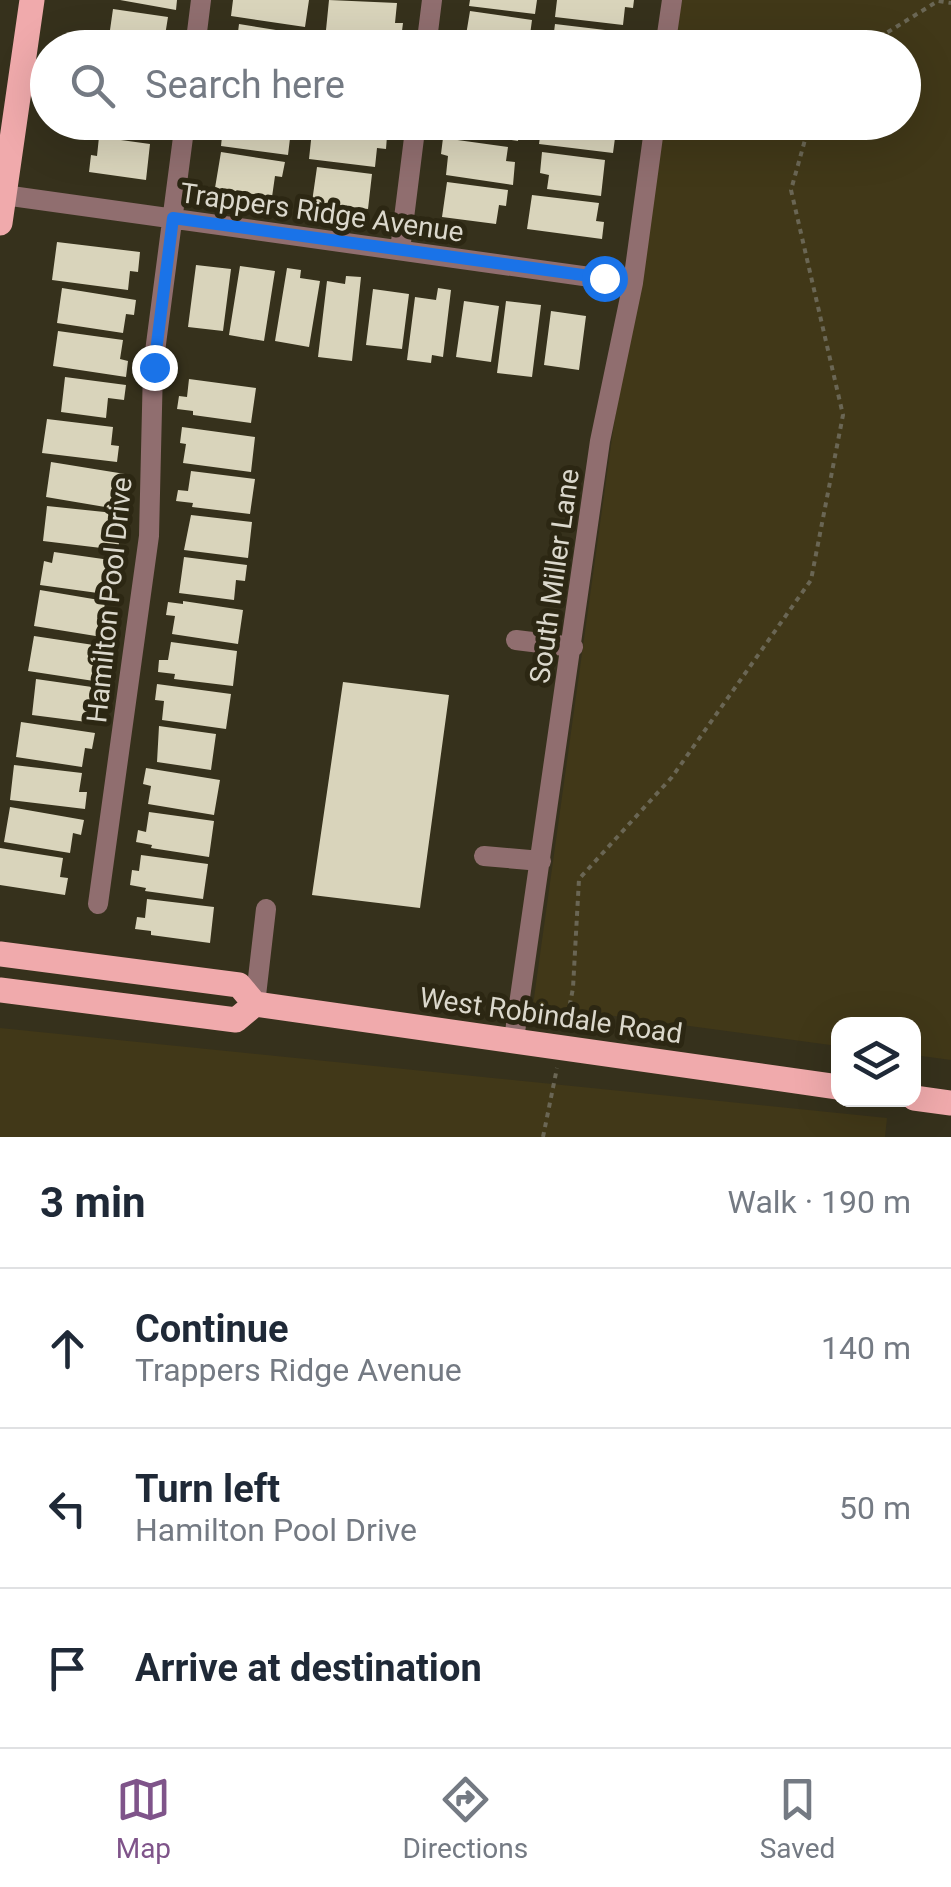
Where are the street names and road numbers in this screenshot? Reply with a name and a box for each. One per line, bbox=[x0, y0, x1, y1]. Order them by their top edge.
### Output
street label: Trappers Ridge Avenue bbox=[178, 176, 466, 249]
street label: South Miller Lane bbox=[523, 467, 586, 685]
street label: Hamilton Pool Drive bbox=[80, 476, 139, 724]
street label: West Robindale Road bbox=[417, 981, 684, 1050]

